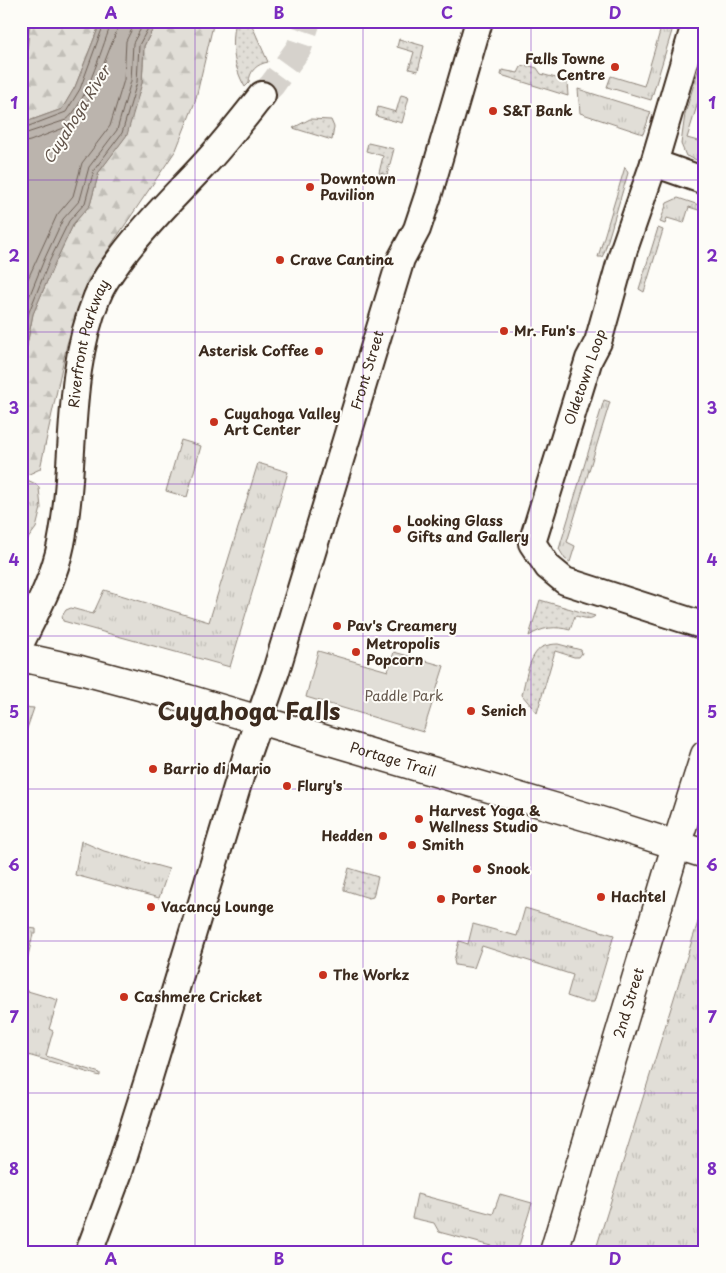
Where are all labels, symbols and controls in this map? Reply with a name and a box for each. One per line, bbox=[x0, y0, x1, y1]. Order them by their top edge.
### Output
text: A bbox=[105, 0, 118, 24]
text: B bbox=[274, 0, 285, 24]
text: C bbox=[441, 0, 453, 24]
text: D bbox=[609, 0, 621, 24]
place label: Falls Towne Centre bbox=[525, 48, 605, 85]
water label: Cuyahoga River bbox=[36, 59, 116, 168]
marker: Falls Towne Centre bbox=[609, 61, 621, 73]
text: 1 bbox=[10, 90, 18, 114]
text: 1 bbox=[708, 90, 716, 114]
place label: S&T Bank bbox=[503, 100, 573, 121]
marker: S&T Bank bbox=[487, 105, 499, 117]
place label: Downtown Pavilion bbox=[320, 168, 396, 205]
marker: Downtown Pavilion bbox=[304, 181, 316, 193]
text: 2 bbox=[8, 243, 20, 267]
text: 2 bbox=[706, 243, 718, 267]
place label: Crave Cantina bbox=[290, 249, 394, 270]
marker: Crave Cantina bbox=[274, 254, 286, 266]
street label: Riverfront Parkway bbox=[63, 275, 114, 409]
place label: Mr. Fun's bbox=[514, 320, 576, 341]
marker: Mr. Fun's bbox=[498, 325, 510, 337]
street label: Oldetown Loop bbox=[558, 326, 611, 428]
street label: Front Street bbox=[345, 327, 389, 412]
place label: Asterisk Coffee bbox=[197, 340, 309, 361]
marker: Asterisk Coffee bbox=[313, 345, 325, 357]
text: 3 bbox=[9, 395, 19, 419]
text: 3 bbox=[707, 395, 717, 419]
place label: Cuyahoga Valley Art Center bbox=[223, 403, 341, 440]
marker: Cuyahoga Valley Art Center bbox=[208, 416, 220, 428]
place label: Looking Glass Gifts and Gallery bbox=[407, 510, 529, 547]
marker: Looking Glass Gifts and Gallery bbox=[391, 523, 403, 535]
text: 4 bbox=[9, 547, 20, 571]
text: 4 bbox=[707, 547, 718, 571]
place label: Pav's Creamery bbox=[347, 615, 457, 636]
marker: Pav's Creamery bbox=[331, 620, 343, 632]
place label: Metropolis Popcorn bbox=[366, 633, 440, 670]
marker: Metropolis Popcorn bbox=[350, 646, 362, 658]
park label: Paddle Park bbox=[364, 685, 444, 706]
district label: Cuyahoga Falls bbox=[158, 692, 340, 728]
text: 5 bbox=[9, 699, 19, 723]
text: 5 bbox=[707, 699, 717, 723]
place label: Senich bbox=[481, 700, 527, 721]
marker: Senich bbox=[465, 705, 477, 717]
street label: Portage Trail bbox=[348, 736, 439, 782]
place label: Barrio di Mario bbox=[163, 758, 271, 779]
marker: Barrio di Mario bbox=[147, 763, 159, 775]
place label: Flury's bbox=[297, 775, 343, 796]
marker: Flury's bbox=[281, 780, 293, 792]
place label: Harvest Yoga & Wellness Studio bbox=[429, 800, 541, 837]
marker: Harvest Yoga & Wellness Studio bbox=[413, 813, 425, 825]
place label: Hedden bbox=[321, 825, 373, 846]
marker: Hedden bbox=[377, 830, 389, 842]
place label: Smith bbox=[422, 834, 464, 855]
marker: Smith bbox=[406, 839, 418, 851]
text: 6 bbox=[8, 852, 20, 876]
text: 6 bbox=[706, 852, 718, 876]
place label: Snook bbox=[487, 858, 530, 879]
marker: Snook bbox=[471, 863, 483, 875]
place label: Hachtel bbox=[611, 886, 666, 907]
place label: Porter bbox=[451, 888, 498, 909]
marker: Hachtel bbox=[595, 891, 607, 903]
marker: Porter bbox=[435, 893, 447, 905]
place label: Vacancy Lounge bbox=[161, 896, 274, 917]
marker: Vacancy Lounge bbox=[145, 901, 157, 913]
place label: The Workz bbox=[333, 964, 409, 985]
street label: 2nd Street bbox=[608, 965, 649, 1041]
marker: The Workz bbox=[317, 969, 329, 981]
place label: Cashmere Cricket bbox=[134, 986, 262, 1007]
marker: Cashmere Cricket bbox=[118, 991, 130, 1003]
text: 7 bbox=[9, 1004, 19, 1028]
text: 7 bbox=[707, 1004, 717, 1028]
text: 8 bbox=[9, 1156, 19, 1180]
text: 8 bbox=[707, 1156, 717, 1180]
text: A bbox=[105, 1246, 118, 1270]
text: B bbox=[274, 1246, 285, 1270]
text: C bbox=[441, 1246, 453, 1270]
text: D bbox=[609, 1246, 621, 1270]

